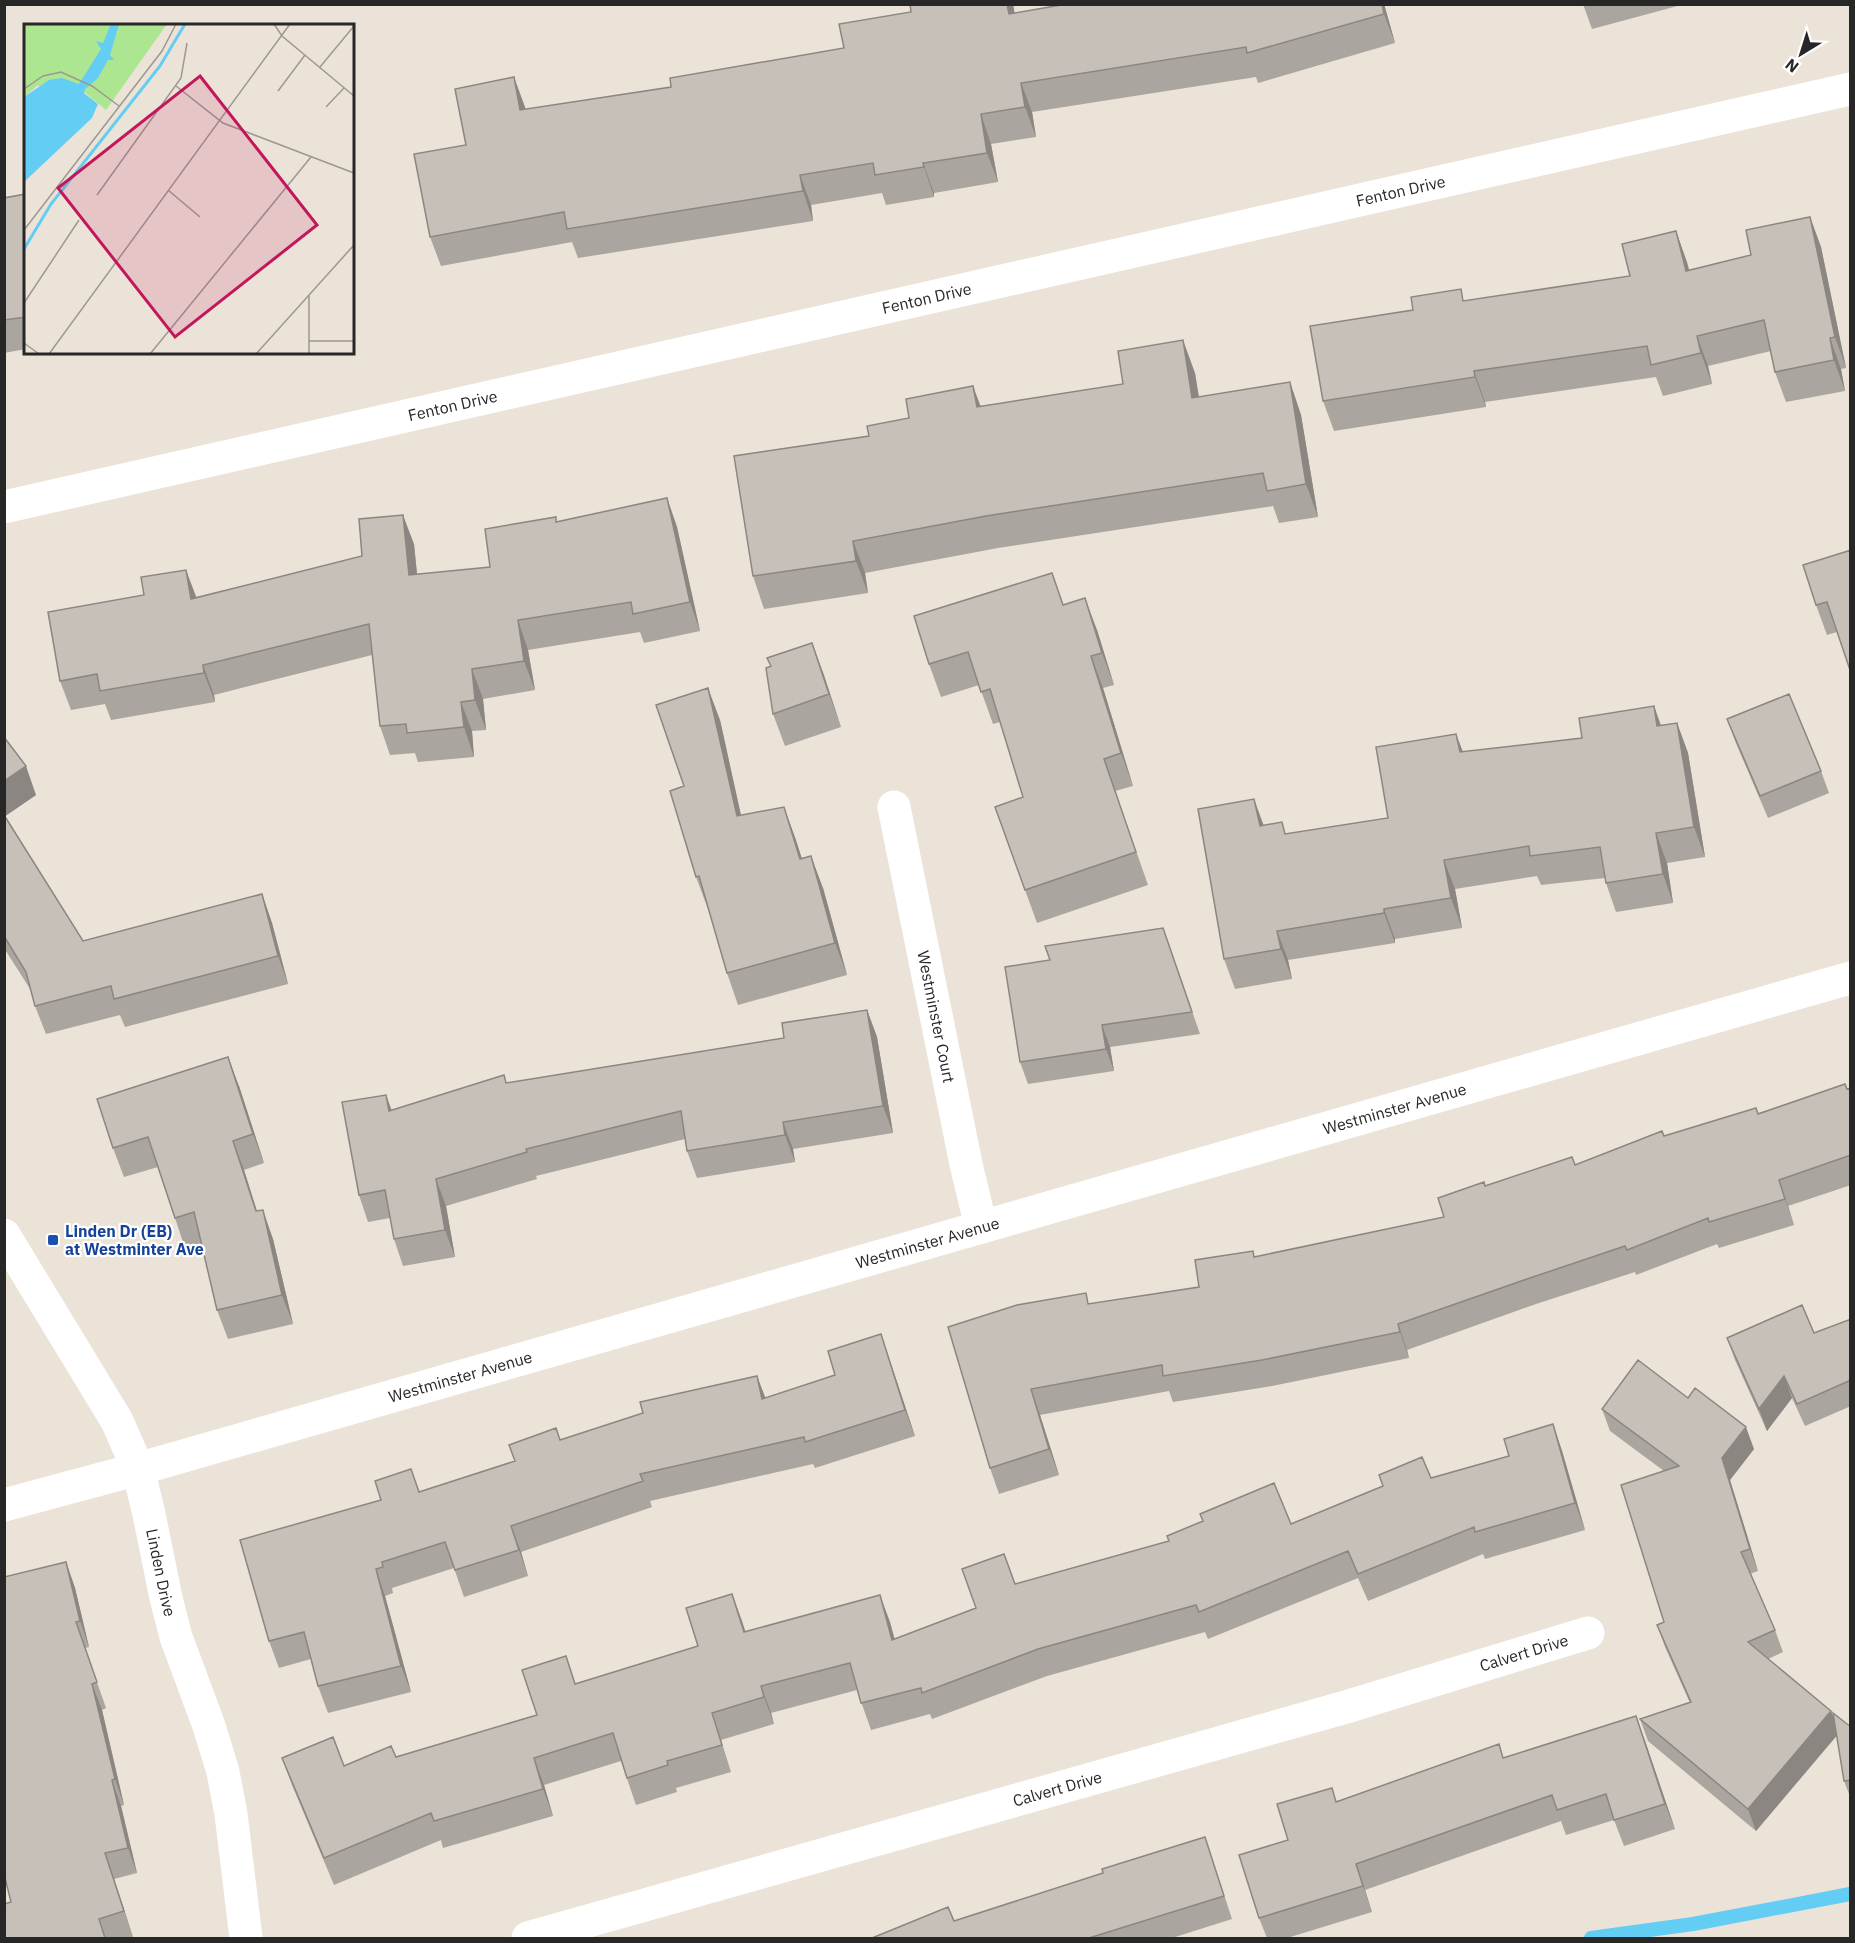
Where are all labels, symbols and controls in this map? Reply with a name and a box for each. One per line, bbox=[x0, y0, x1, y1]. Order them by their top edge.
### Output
inset map bbox=[24, 24, 354, 354]
north arrow bbox=[1771, 24, 1831, 84]
text: N bbox=[1781, 54, 1802, 77]
street label: Fenton Drive bbox=[1354, 171, 1447, 211]
street label: Fenton Drive bbox=[880, 278, 973, 318]
street label: Fenton Drive bbox=[406, 386, 499, 425]
street label: Westminster Court bbox=[913, 949, 959, 1085]
street label: Westminster Avenue bbox=[1321, 1078, 1469, 1139]
street label: Westminster Avenue bbox=[853, 1212, 1002, 1273]
place label: Linden Dr (EB) at Westminter Ave bbox=[65, 1221, 204, 1259]
marker: Linden Dr (EB) at Westminter Ave bbox=[46, 1233, 60, 1247]
street label: Westminster Avenue bbox=[386, 1346, 535, 1407]
street label: Linden Drive bbox=[142, 1527, 180, 1619]
street label: Calvert Drive bbox=[1477, 1630, 1571, 1676]
street label: Calvert Drive bbox=[1010, 1766, 1104, 1811]

